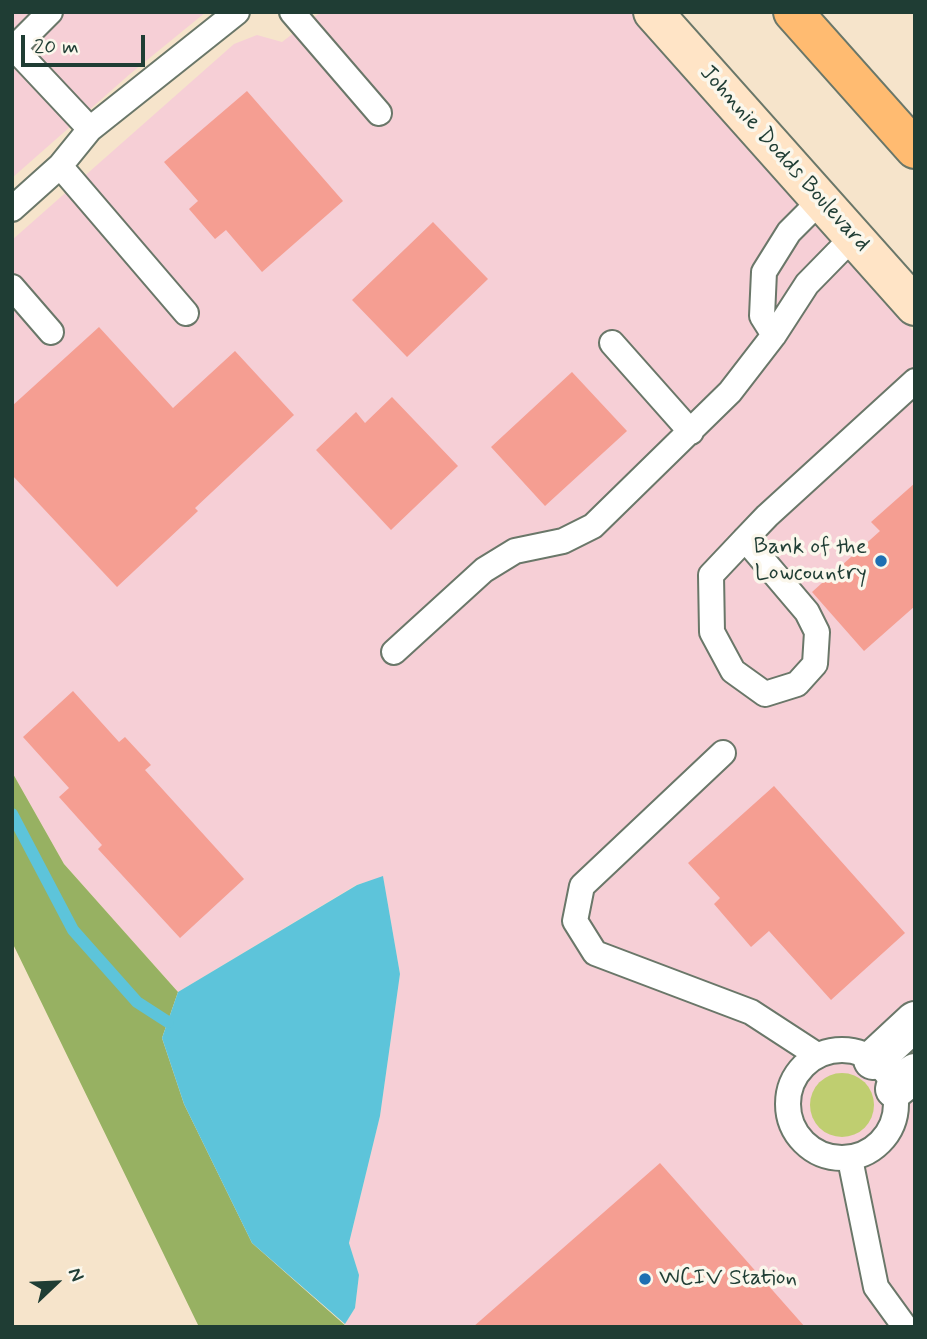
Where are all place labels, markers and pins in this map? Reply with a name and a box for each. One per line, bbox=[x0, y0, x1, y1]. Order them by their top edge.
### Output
place label: Bank of the Lowcountry bbox=[753, 534, 867, 588]
marker: Bank of the Lowcountry bbox=[873, 553, 889, 569]
place label: WCIV Station bbox=[659, 1265, 797, 1293]
marker: WCIV Station bbox=[637, 1271, 653, 1287]

